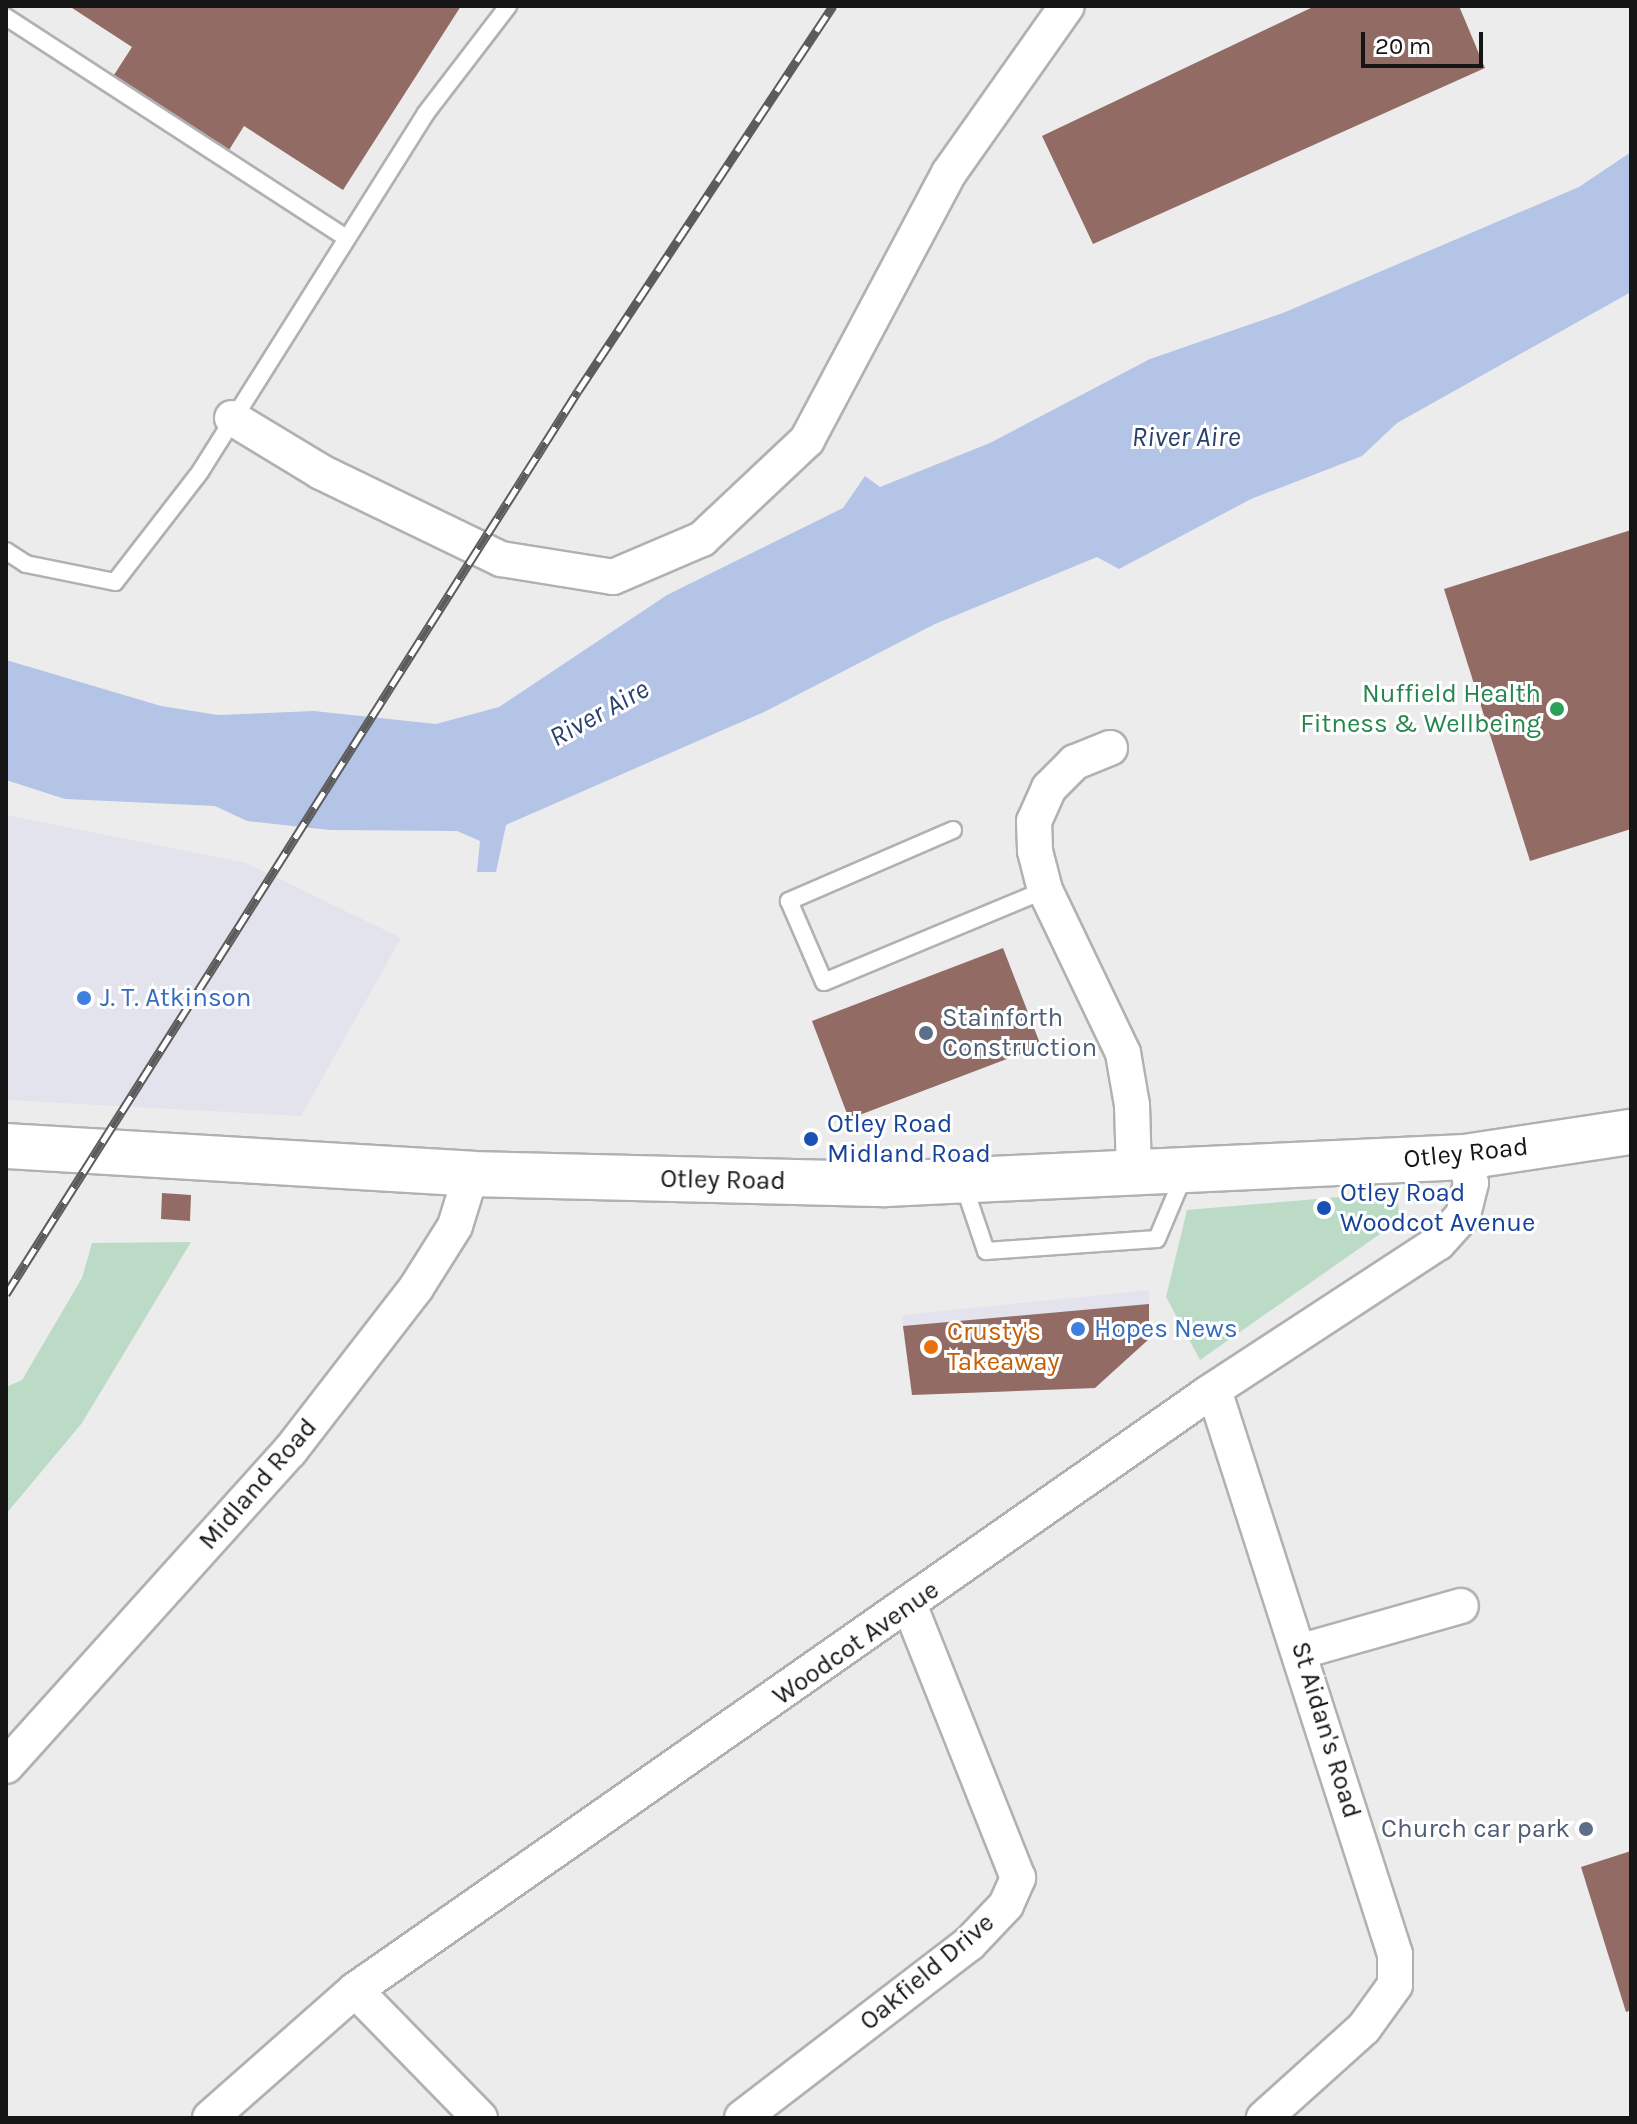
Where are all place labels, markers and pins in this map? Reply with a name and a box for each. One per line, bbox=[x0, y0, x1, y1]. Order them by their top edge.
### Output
place label: Nuffield Health Fitness & Wellbeing bbox=[1300, 678, 1541, 740]
marker: Nuffield Health Fitness & Wellbeing bbox=[1548, 700, 1566, 718]
place label: J. T. Atkinson bbox=[100, 982, 252, 1014]
marker: J. T. Atkinson bbox=[75, 989, 93, 1007]
place label: Stainforth Construction bbox=[942, 1002, 1097, 1064]
marker: Stainforth Construction bbox=[917, 1024, 935, 1042]
place label: Otley Road Midland Road bbox=[827, 1108, 991, 1170]
marker: Otley Road Midland Road bbox=[802, 1130, 820, 1148]
place label: Otley Road Woodcot Avenue bbox=[1340, 1177, 1535, 1238]
marker: Otley Road Woodcot Avenue bbox=[1315, 1199, 1333, 1217]
place label: Hopes News bbox=[1094, 1313, 1238, 1345]
place label: Crusty's Takeaway bbox=[947, 1316, 1060, 1378]
marker: Hopes News bbox=[1069, 1320, 1087, 1338]
marker: Crusty's Takeaway bbox=[922, 1338, 940, 1356]
place label: Church car park bbox=[1381, 1813, 1570, 1845]
marker: Church car park bbox=[1577, 1820, 1595, 1838]

